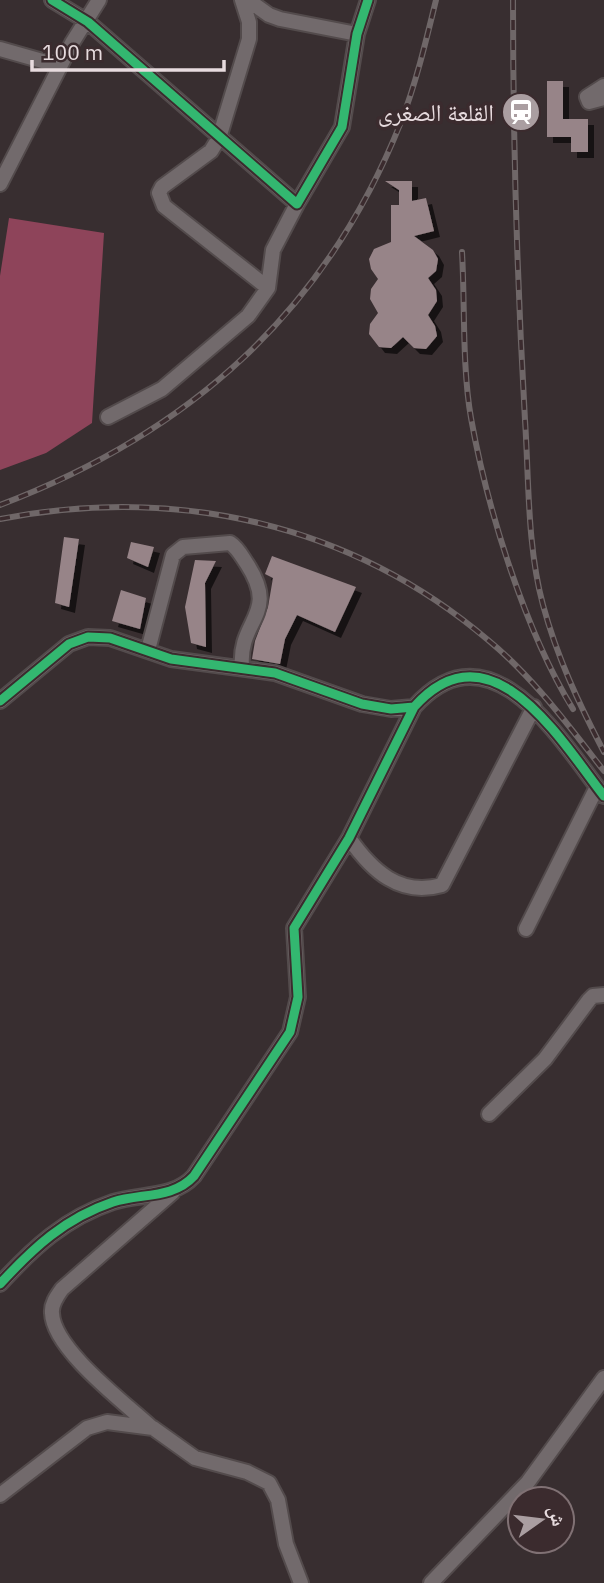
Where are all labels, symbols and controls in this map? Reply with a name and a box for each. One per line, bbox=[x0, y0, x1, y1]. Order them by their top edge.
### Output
scale bar bbox=[32, 28, 224, 72]
text: 100 m bbox=[42, 38, 103, 66]
station icon: القلعة الصغرى bbox=[500, 91, 542, 133]
place label: القلعة الصغرى bbox=[378, 96, 494, 128]
north arrow bbox=[506, 1485, 576, 1555]
text: ش bbox=[543, 1503, 572, 1529]

